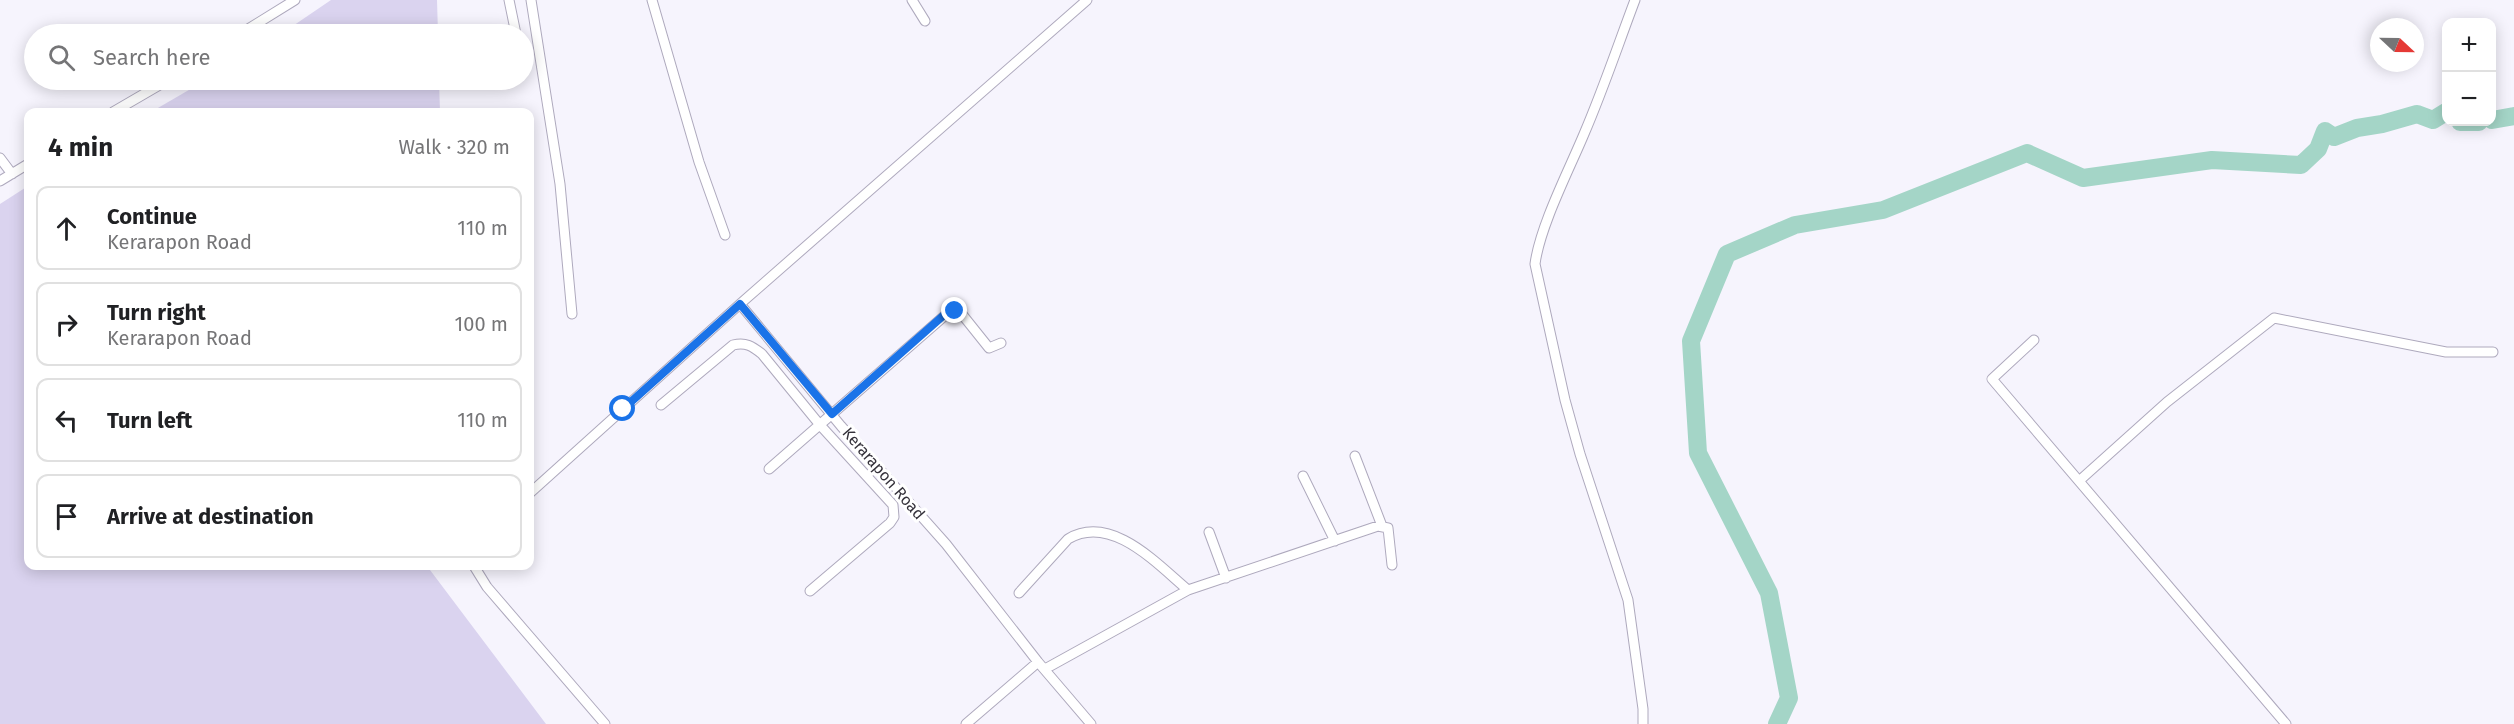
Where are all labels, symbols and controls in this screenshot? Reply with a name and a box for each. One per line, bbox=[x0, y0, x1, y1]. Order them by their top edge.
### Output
north arrow bbox=[2370, 18, 2424, 72]
map controls bbox=[2442, 18, 2496, 126]
button: + bbox=[2442, 18, 2496, 72]
search box bbox=[24, 24, 534, 90]
icon: search bbox=[45, 41, 78, 74]
text: Search here bbox=[93, 44, 211, 71]
button: − bbox=[2442, 72, 2496, 126]
text: 4 min bbox=[48, 132, 113, 163]
text: Walk · 320 m bbox=[399, 135, 510, 159]
text: Continue bbox=[107, 203, 197, 230]
icon: ahead bbox=[50, 212, 83, 245]
text: 110 m bbox=[457, 216, 508, 240]
text: Kerarapon Road bbox=[107, 230, 252, 254]
route end bbox=[941, 297, 967, 323]
text: Turn right bbox=[107, 299, 206, 326]
icon: right bbox=[50, 308, 83, 341]
text: 100 m bbox=[455, 312, 508, 336]
text: Kerarapon Road bbox=[107, 326, 252, 350]
route start bbox=[609, 395, 635, 421]
icon: left bbox=[50, 404, 83, 437]
text: Turn left bbox=[107, 407, 192, 434]
text: 110 m bbox=[457, 408, 508, 432]
street label: Kerarapon Road bbox=[838, 423, 929, 523]
icon: arrive bbox=[50, 500, 83, 533]
text: Arrive at destination bbox=[107, 503, 314, 530]

